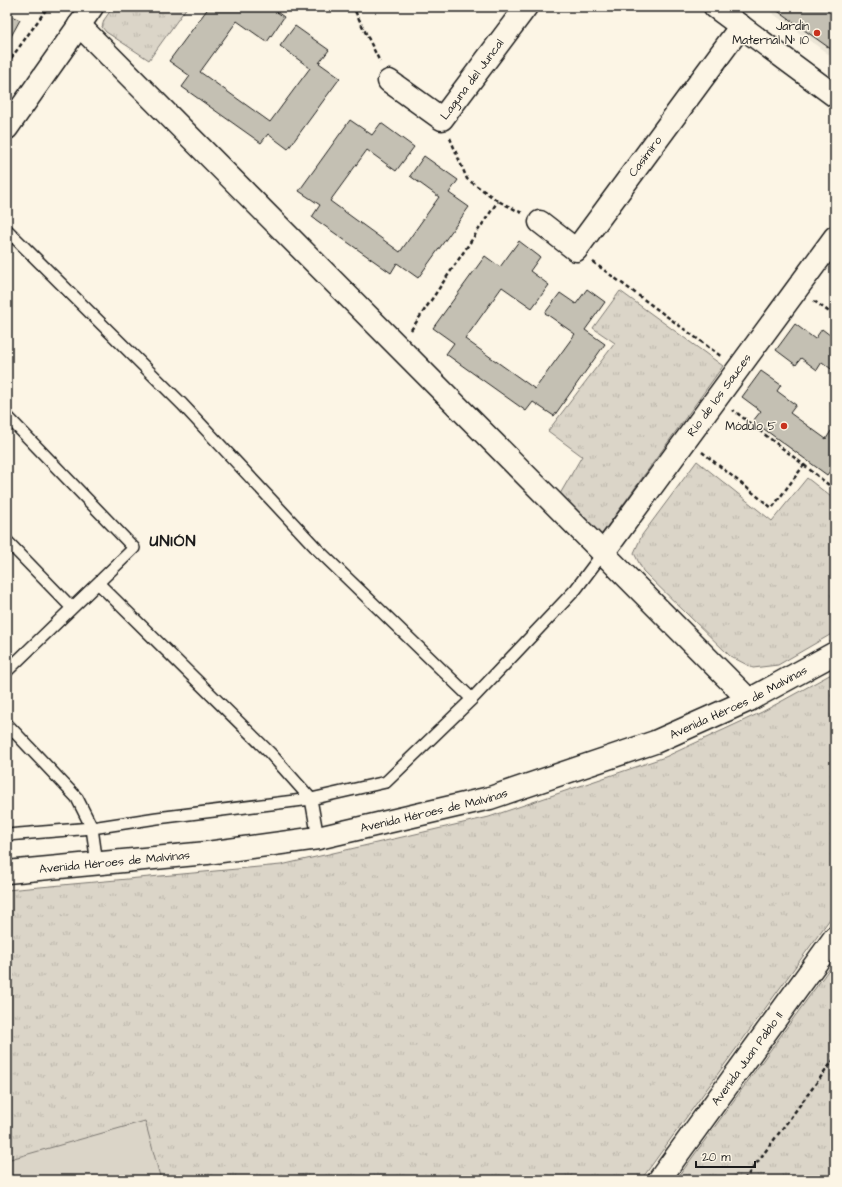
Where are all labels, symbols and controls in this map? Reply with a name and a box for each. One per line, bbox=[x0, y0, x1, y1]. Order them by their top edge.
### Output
place label: Jardín Maternal N° 10 bbox=[732, 18, 809, 49]
marker: Jardín Maternal N° 10 bbox=[812, 28, 822, 38]
street label: Laguna del Juncal bbox=[436, 35, 508, 123]
street label: Casimiro bbox=[625, 132, 666, 181]
street label: Río de los Sauces bbox=[683, 350, 756, 440]
place label: Módulo 5 bbox=[725, 418, 777, 435]
marker: Módulo 5 bbox=[779, 421, 789, 431]
district label: UNIÓN bbox=[149, 530, 197, 552]
street label: Avenida Héroes de Malvinas bbox=[667, 662, 810, 743]
street label: Avenida Héroes de Malvinas bbox=[358, 785, 510, 837]
street label: Avenida Héroes de Malvinas bbox=[38, 847, 191, 878]
street label: Avenida Juan Pablo II bbox=[708, 1008, 787, 1109]
scale bar bbox=[696, 1143, 755, 1169]
text: 20 m bbox=[702, 1149, 731, 1166]

